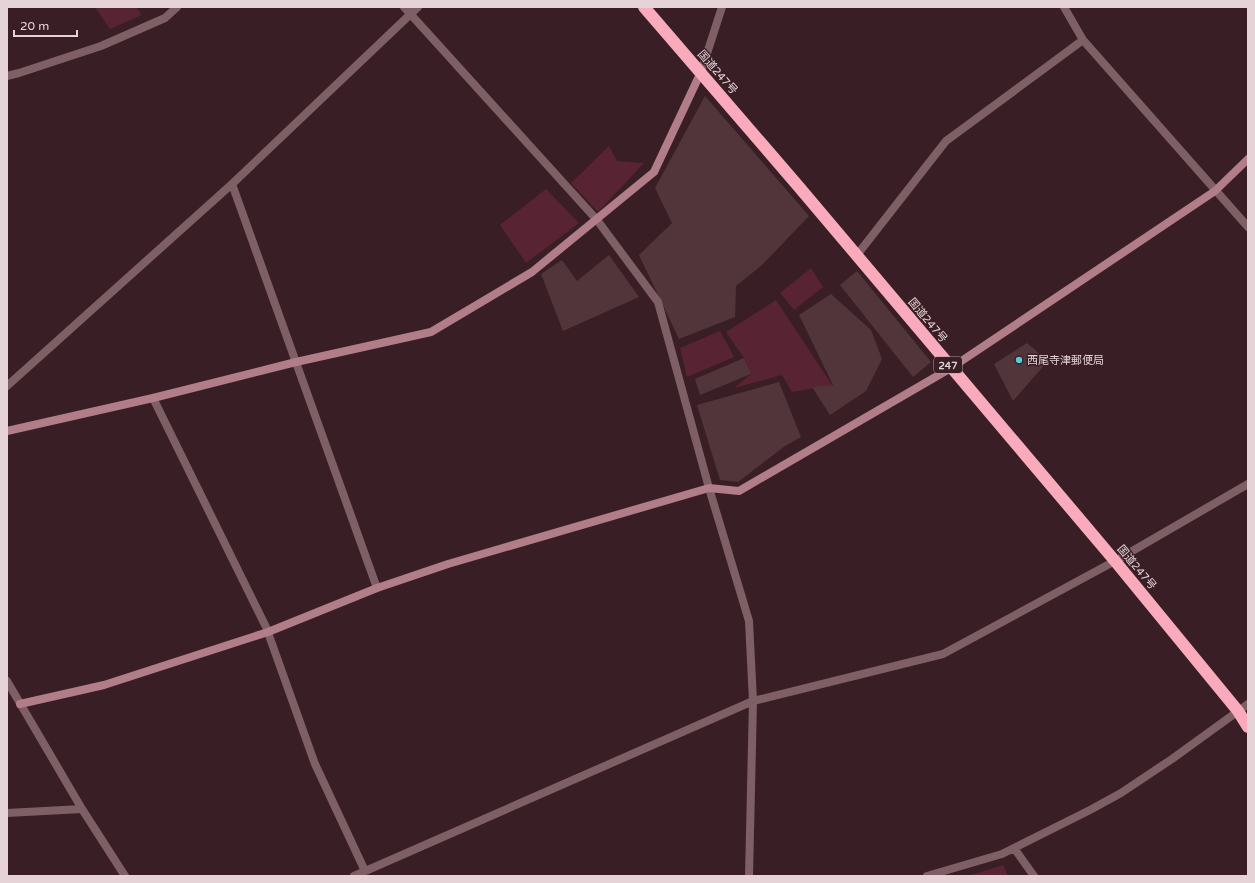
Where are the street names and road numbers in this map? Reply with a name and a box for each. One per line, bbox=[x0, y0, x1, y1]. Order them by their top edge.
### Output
street label: 国道247号 bbox=[695, 48, 740, 97]
street label: 国道247号 bbox=[905, 296, 950, 345]
road number: 247 bbox=[934, 357, 962, 373]
street label: 国道247号 bbox=[1114, 543, 1159, 592]

